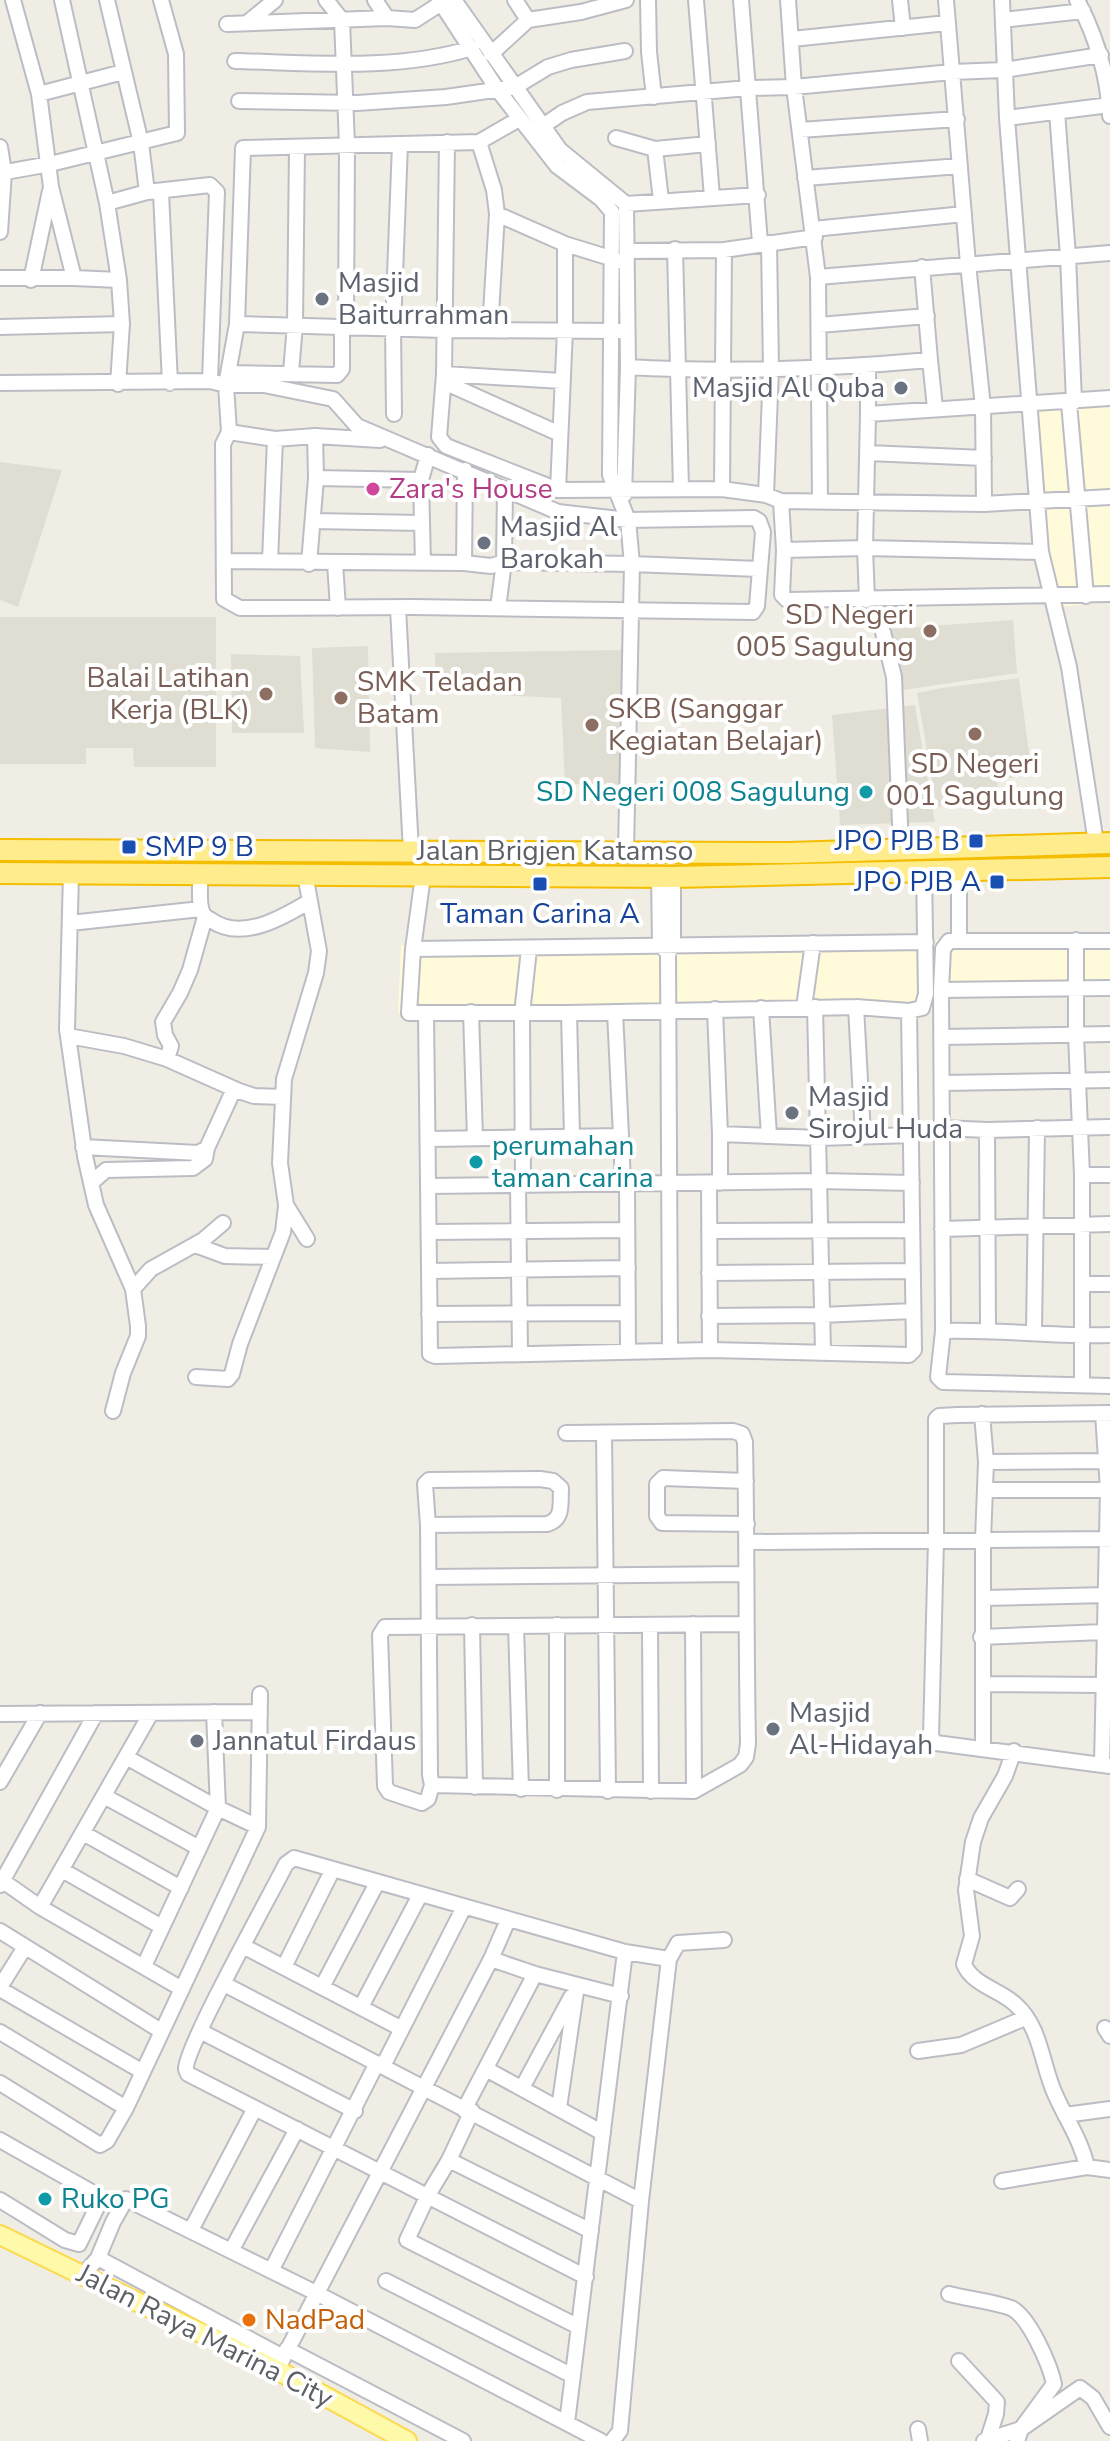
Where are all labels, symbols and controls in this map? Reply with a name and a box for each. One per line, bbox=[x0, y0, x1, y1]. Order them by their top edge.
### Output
place label: Masjid Baiturrahman bbox=[338, 264, 509, 334]
marker: Masjid Baiturrahman bbox=[313, 290, 331, 308]
place label: Masjid Al Quba bbox=[692, 369, 885, 407]
marker: Masjid Al Quba bbox=[892, 379, 910, 397]
place label: Zara's House bbox=[389, 470, 553, 508]
marker: Zara's House bbox=[364, 480, 382, 498]
place label: Masjid Al Barokah bbox=[500, 508, 618, 578]
marker: Masjid Al Barokah bbox=[475, 534, 493, 552]
place label: SD Negeri 005 Sagulung bbox=[736, 596, 914, 666]
marker: SD Negeri 005 Sagulung bbox=[921, 622, 939, 640]
place label: Balai Latihan Kerja (BLK) bbox=[86, 659, 250, 729]
place label: SMK Teladan Batam bbox=[357, 663, 523, 733]
marker: Balai Latihan Kerja (BLK) bbox=[257, 685, 275, 703]
marker: SMK Teladan Batam bbox=[332, 689, 350, 707]
place label: SKB (Sanggar Kegiatan Belajar) bbox=[608, 690, 823, 760]
marker: SKB (Sanggar Kegiatan Belajar) bbox=[583, 716, 601, 734]
marker: SD Negeri 001 Sagulung bbox=[966, 725, 984, 743]
place label: SD Negeri 001 Sagulung bbox=[886, 745, 1064, 815]
place label: SD Negeri 008 Sagulung bbox=[536, 773, 850, 811]
marker: SD Negeri 008 Sagulung bbox=[857, 783, 875, 801]
place label: JPO PJB B bbox=[834, 822, 960, 860]
place label: SMP 9 B bbox=[145, 828, 254, 866]
street label: Jalan Brigjen Katamso bbox=[416, 832, 693, 870]
marker: JPO PJB B bbox=[967, 832, 985, 850]
marker: SMP 9 B bbox=[120, 838, 138, 856]
place label: JPO PJB A bbox=[853, 863, 981, 901]
marker: JPO PJB A bbox=[988, 873, 1006, 891]
marker: Taman Carina A bbox=[531, 875, 549, 893]
place label: Taman Carina A bbox=[440, 895, 640, 933]
place label: Masjid Sirojul Huda bbox=[808, 1078, 963, 1148]
marker: Masjid Sirojul Huda bbox=[783, 1104, 801, 1122]
place label: perumahan taman carina bbox=[492, 1127, 654, 1197]
marker: perumahan taman carina bbox=[467, 1153, 485, 1171]
place label: Masjid Al-Hidayah bbox=[789, 1694, 933, 1764]
marker: Masjid Al-Hidayah bbox=[764, 1720, 782, 1738]
place label: Jannatul Firdaus bbox=[212, 1722, 417, 1760]
marker: Jannatul Firdaus bbox=[188, 1732, 206, 1750]
place label: Ruko PG bbox=[61, 2180, 170, 2218]
marker: Ruko PG bbox=[36, 2190, 54, 2208]
street label: Jalan Raya Marina City bbox=[70, 2254, 340, 2417]
place label: NadPad bbox=[265, 2301, 365, 2339]
marker: NadPad bbox=[240, 2311, 258, 2329]

